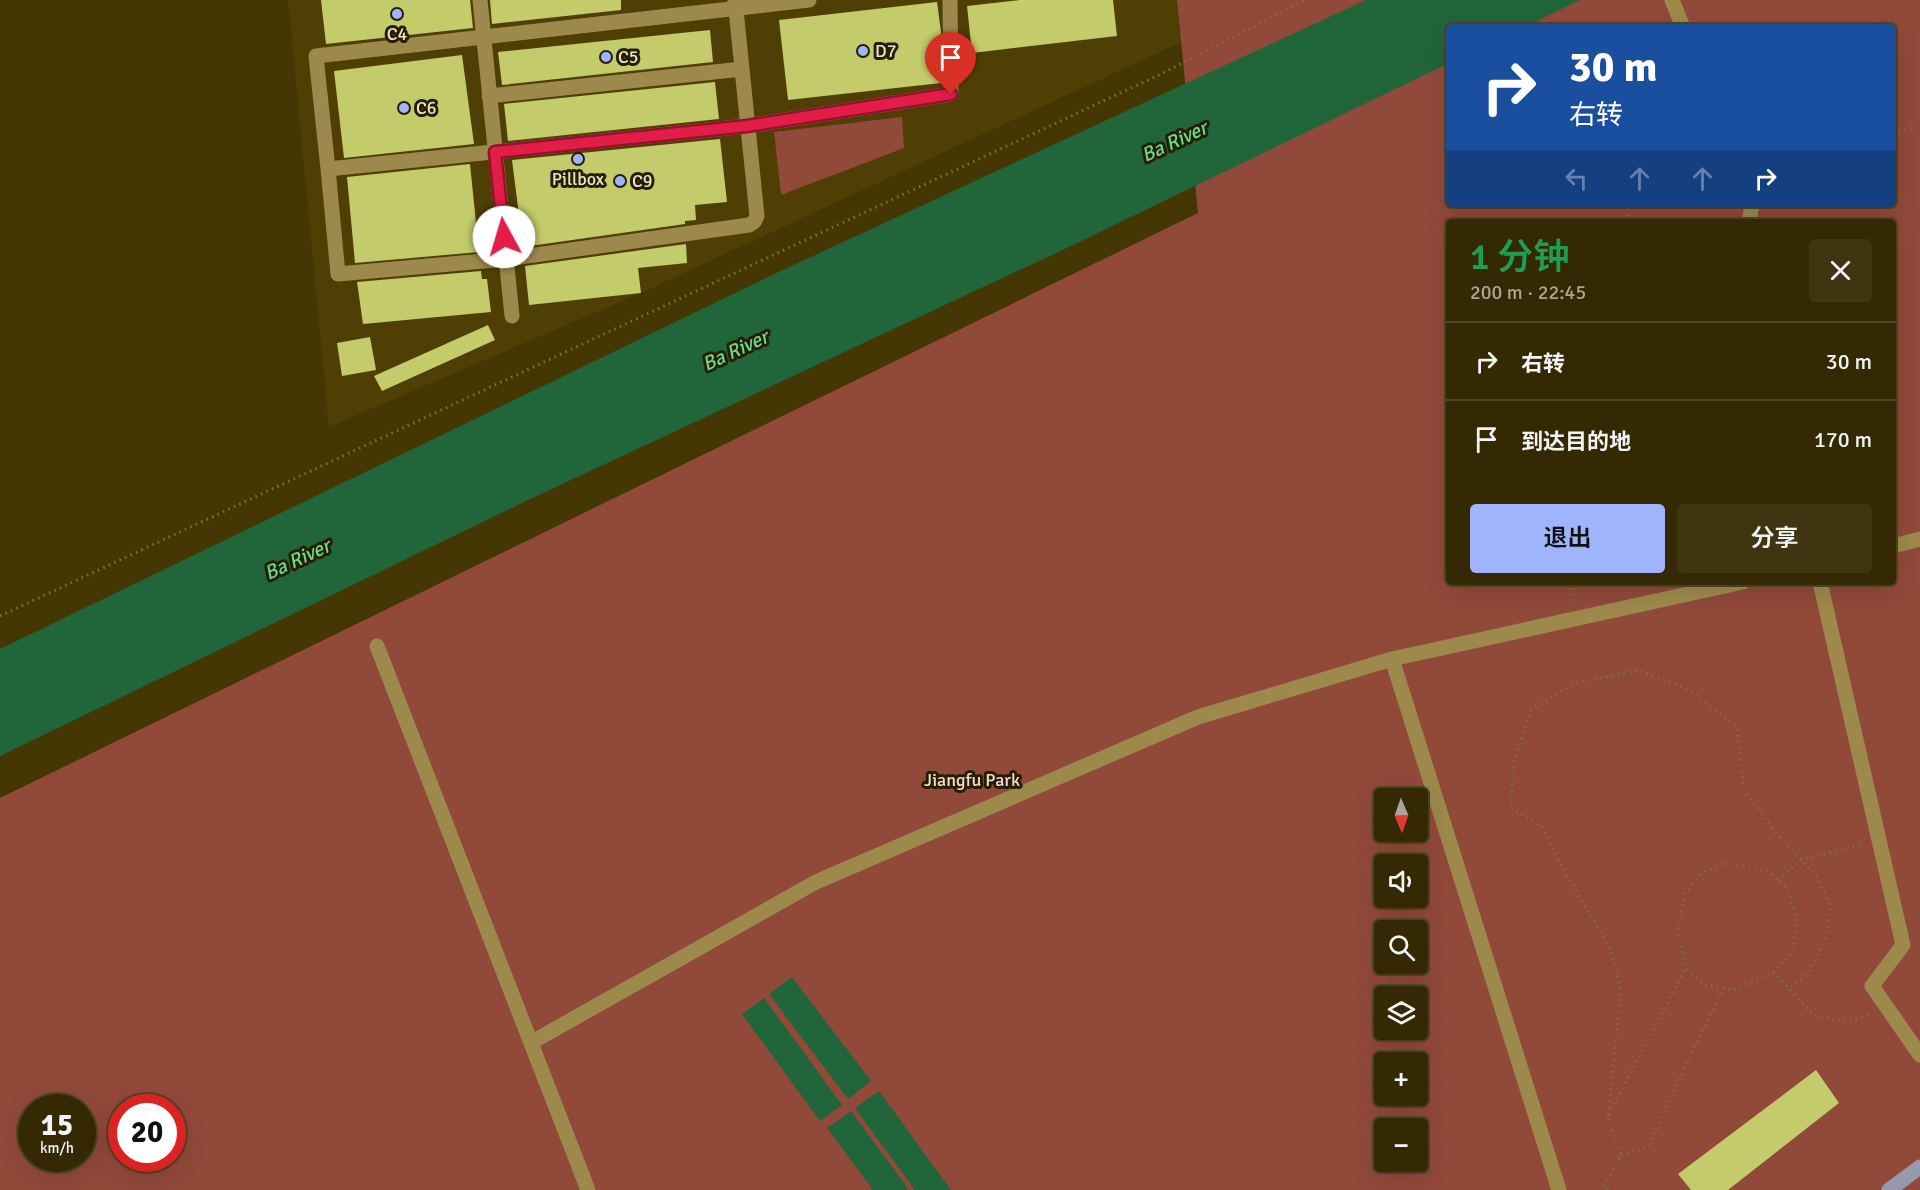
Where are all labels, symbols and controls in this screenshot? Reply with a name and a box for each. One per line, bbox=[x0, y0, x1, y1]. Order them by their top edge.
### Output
marker: C4 bbox=[390, 7, 404, 21]
place label: C4 bbox=[387, 23, 408, 45]
pin bbox=[925, 32, 976, 94]
place label: D7 bbox=[875, 40, 896, 62]
icon: arrive bbox=[934, 41, 967, 74]
text: 30 m bbox=[1569, 42, 1658, 93]
marker: D7 bbox=[856, 44, 870, 58]
place label: C5 bbox=[618, 46, 639, 68]
icon: right bbox=[1470, 48, 1548, 126]
marker: C5 bbox=[599, 50, 613, 64]
place label: C6 bbox=[416, 97, 437, 119]
text: 右转 bbox=[1569, 99, 1623, 132]
marker: C6 bbox=[397, 101, 411, 115]
water label: Ba River bbox=[1137, 114, 1214, 168]
marker: Pillbox bbox=[571, 152, 585, 166]
icon: left bbox=[1560, 162, 1593, 195]
icon: ahead bbox=[1623, 162, 1656, 195]
icon: ahead bbox=[1686, 162, 1719, 195]
icon: right bbox=[1749, 162, 1782, 195]
place label: Pillbox bbox=[552, 168, 605, 190]
place label: C9 bbox=[632, 170, 653, 192]
marker: C9 bbox=[613, 174, 627, 188]
position arrow bbox=[472, 205, 536, 269]
text: 1 分钟 bbox=[1470, 235, 1569, 280]
button: close bbox=[1809, 239, 1872, 302]
text: 200 m · 22:45 bbox=[1470, 280, 1586, 305]
water label: Ba River bbox=[698, 323, 775, 377]
icon: right bbox=[1470, 345, 1503, 378]
text: 30 m bbox=[1826, 348, 1872, 375]
text: 右转 bbox=[1521, 350, 1565, 377]
icon: arrive bbox=[1470, 423, 1503, 456]
text: 170 m bbox=[1814, 426, 1872, 453]
text: 到达目的地 bbox=[1521, 428, 1631, 455]
button: 退出 bbox=[1470, 504, 1665, 573]
button: 分享 bbox=[1677, 504, 1872, 573]
water label: Ba River bbox=[260, 532, 337, 586]
park label: Jiangfu Park bbox=[924, 769, 1020, 791]
north arrow bbox=[1374, 788, 1428, 842]
map controls bbox=[1374, 788, 1428, 1172]
button: sound bbox=[1374, 854, 1428, 908]
button: search bbox=[1374, 920, 1428, 974]
button: layers bbox=[1374, 986, 1428, 1040]
button: + bbox=[1374, 1052, 1428, 1106]
speed limit sign: 20 bbox=[108, 1094, 186, 1172]
text: 15 bbox=[41, 1107, 73, 1144]
button: − bbox=[1374, 1118, 1428, 1172]
text: km/h bbox=[40, 1139, 74, 1157]

